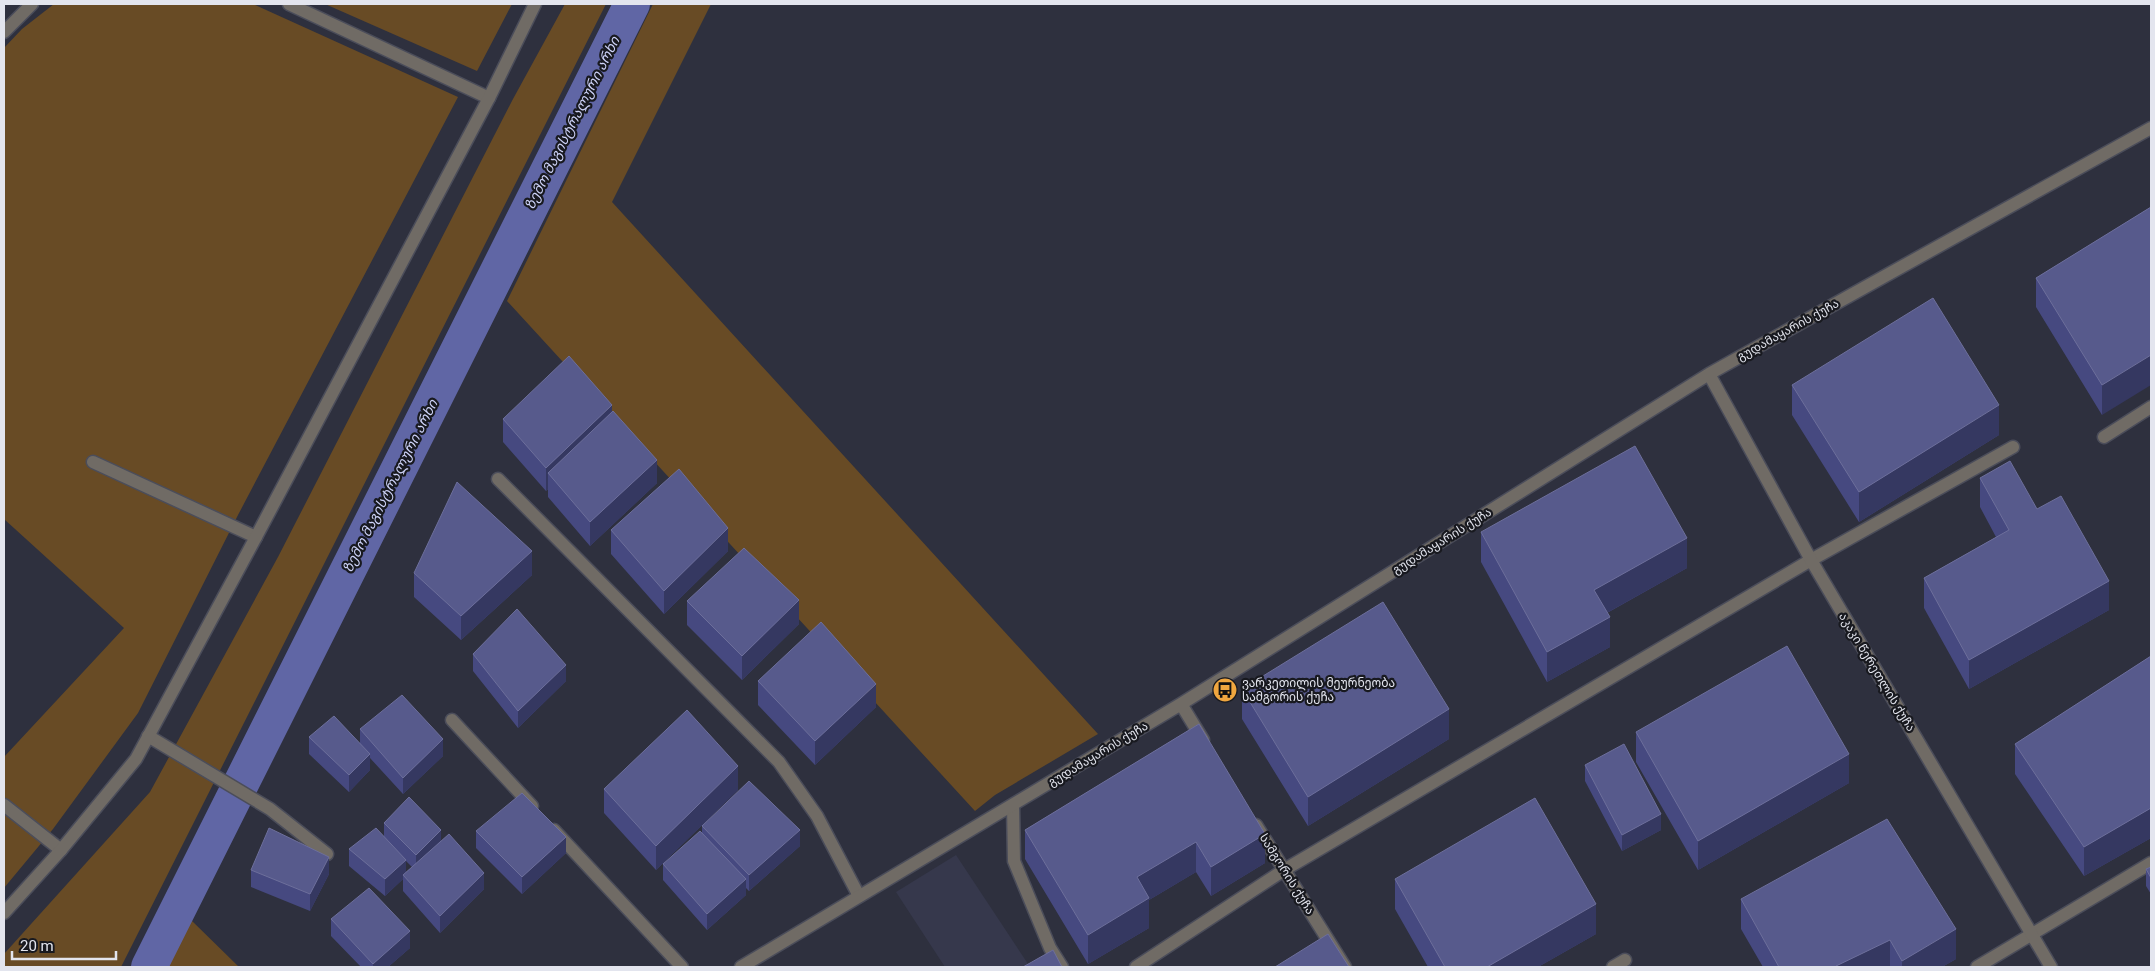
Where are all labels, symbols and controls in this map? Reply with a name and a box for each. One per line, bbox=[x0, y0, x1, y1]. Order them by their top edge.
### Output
water label: ზემო მაგისტრალური არხი bbox=[521, 33, 624, 212]
street label: გუდამაყარის ქუჩა bbox=[1735, 296, 1842, 365]
water label: ზემო მაგისტრალური არხი bbox=[339, 396, 442, 575]
street label: გუდამაყარის ქუჩა bbox=[1390, 505, 1495, 578]
street label: აკაკი წერეთლის ქუჩა bbox=[1835, 610, 1918, 734]
place label: ვარკეთილის მეურნეობა სამგორის ქუჩა bbox=[1242, 676, 1395, 704]
bus stop icon: ვარკეთილის მეურნეობა სამგორის ქუჩა bbox=[1212, 677, 1238, 703]
street label: გუდამაყარის ქუჩა bbox=[1046, 719, 1151, 790]
street label: სამგორის ქუჩა bbox=[1257, 831, 1317, 917]
scale bar bbox=[12, 928, 116, 960]
text: 20 m bbox=[20, 937, 54, 955]

